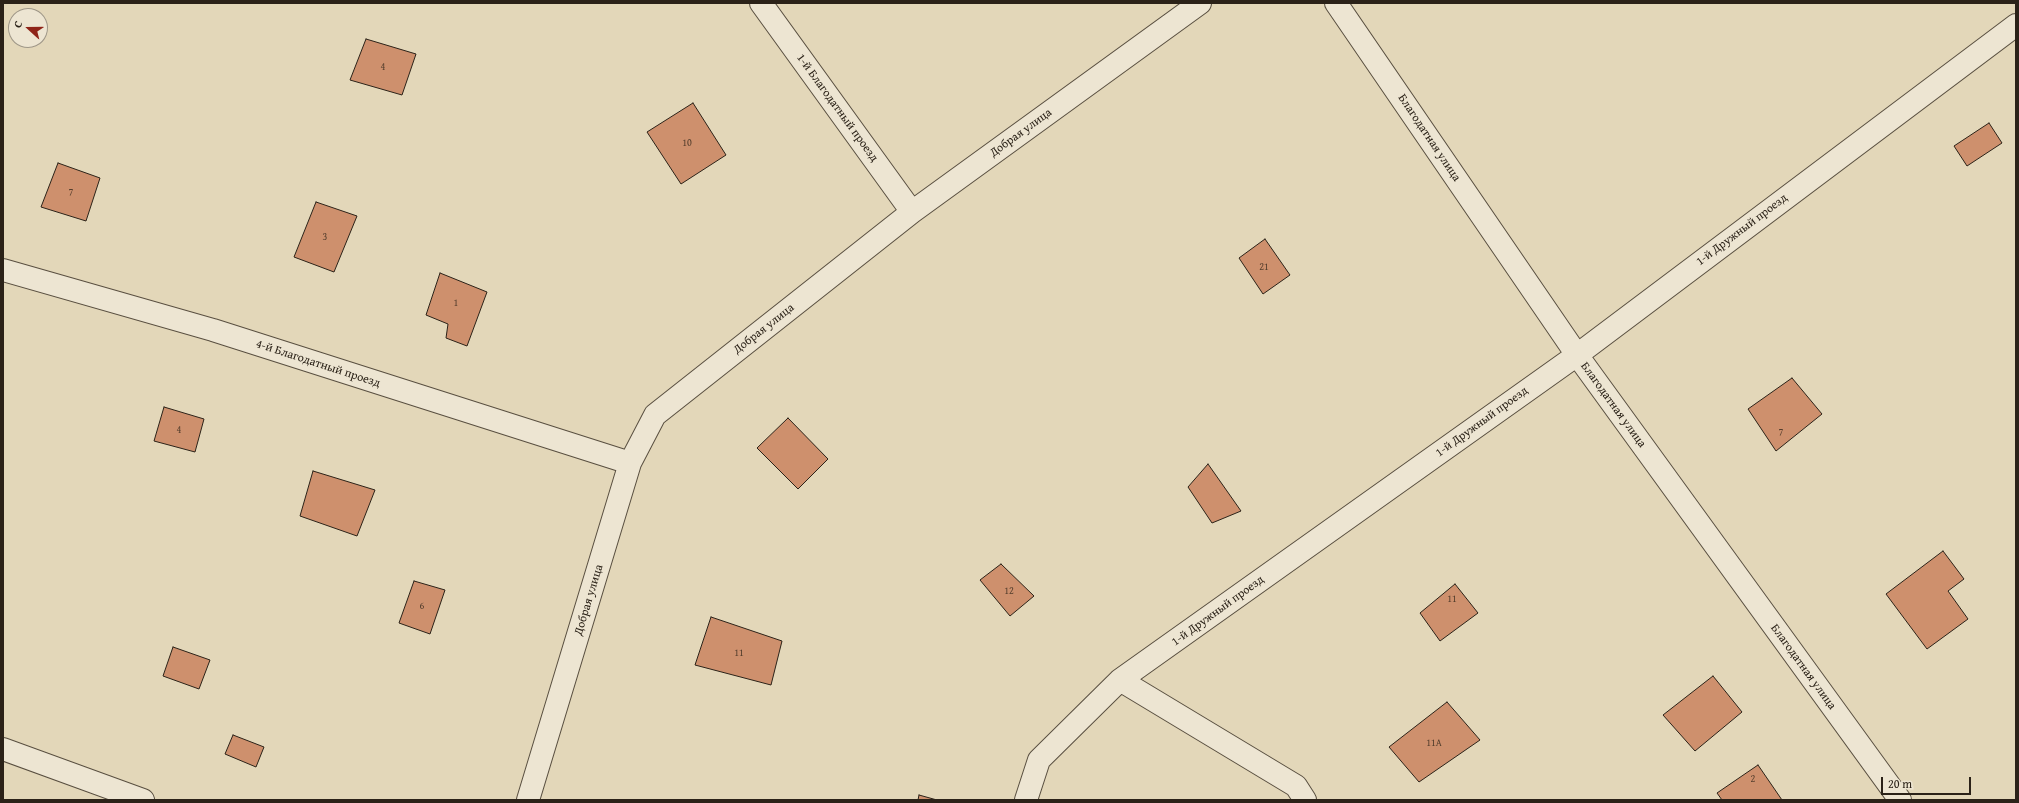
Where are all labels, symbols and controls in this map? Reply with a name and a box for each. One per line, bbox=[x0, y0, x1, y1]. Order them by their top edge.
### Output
north arrow bbox=[8, 8, 48, 48]
text: С bbox=[9, 18, 26, 30]
street label: 1-й Благодатный проезд bbox=[793, 51, 881, 165]
house number: 4 bbox=[381, 61, 385, 73]
street label: Благодатная улица bbox=[1394, 92, 1464, 184]
street label: Добрая улица bbox=[987, 106, 1055, 160]
house number: 10 bbox=[682, 137, 692, 149]
house number: 7 bbox=[69, 186, 73, 198]
street label: 1-й Дружный проезд bbox=[1694, 191, 1790, 269]
house number: 3 bbox=[323, 231, 327, 243]
house number: 21 bbox=[1259, 261, 1269, 273]
house number: 1 bbox=[454, 297, 458, 309]
street label: Добрая улица bbox=[731, 301, 797, 357]
street label: 4-й Благодатный проезд bbox=[254, 337, 382, 391]
street label: Благодатная улица bbox=[1577, 359, 1649, 451]
street label: 1-й Дружный проезд bbox=[1433, 384, 1531, 460]
house number: 4 bbox=[177, 424, 181, 436]
house number: 7 bbox=[1779, 426, 1783, 438]
street label: Добрая улица bbox=[571, 563, 607, 637]
street label: 1-й Дружный проезд bbox=[1169, 573, 1267, 649]
house number: 12 bbox=[1004, 585, 1014, 597]
house number: 11 bbox=[1447, 593, 1457, 605]
house number: 6 bbox=[420, 600, 424, 612]
street label: Благодатная улица bbox=[1767, 621, 1839, 713]
house number: 11 bbox=[734, 647, 744, 659]
house number: 11А bbox=[1426, 737, 1442, 749]
scale bar bbox=[1883, 769, 1973, 795]
house number: 2 bbox=[1751, 773, 1755, 785]
text: 20 m bbox=[1888, 775, 1912, 792]

